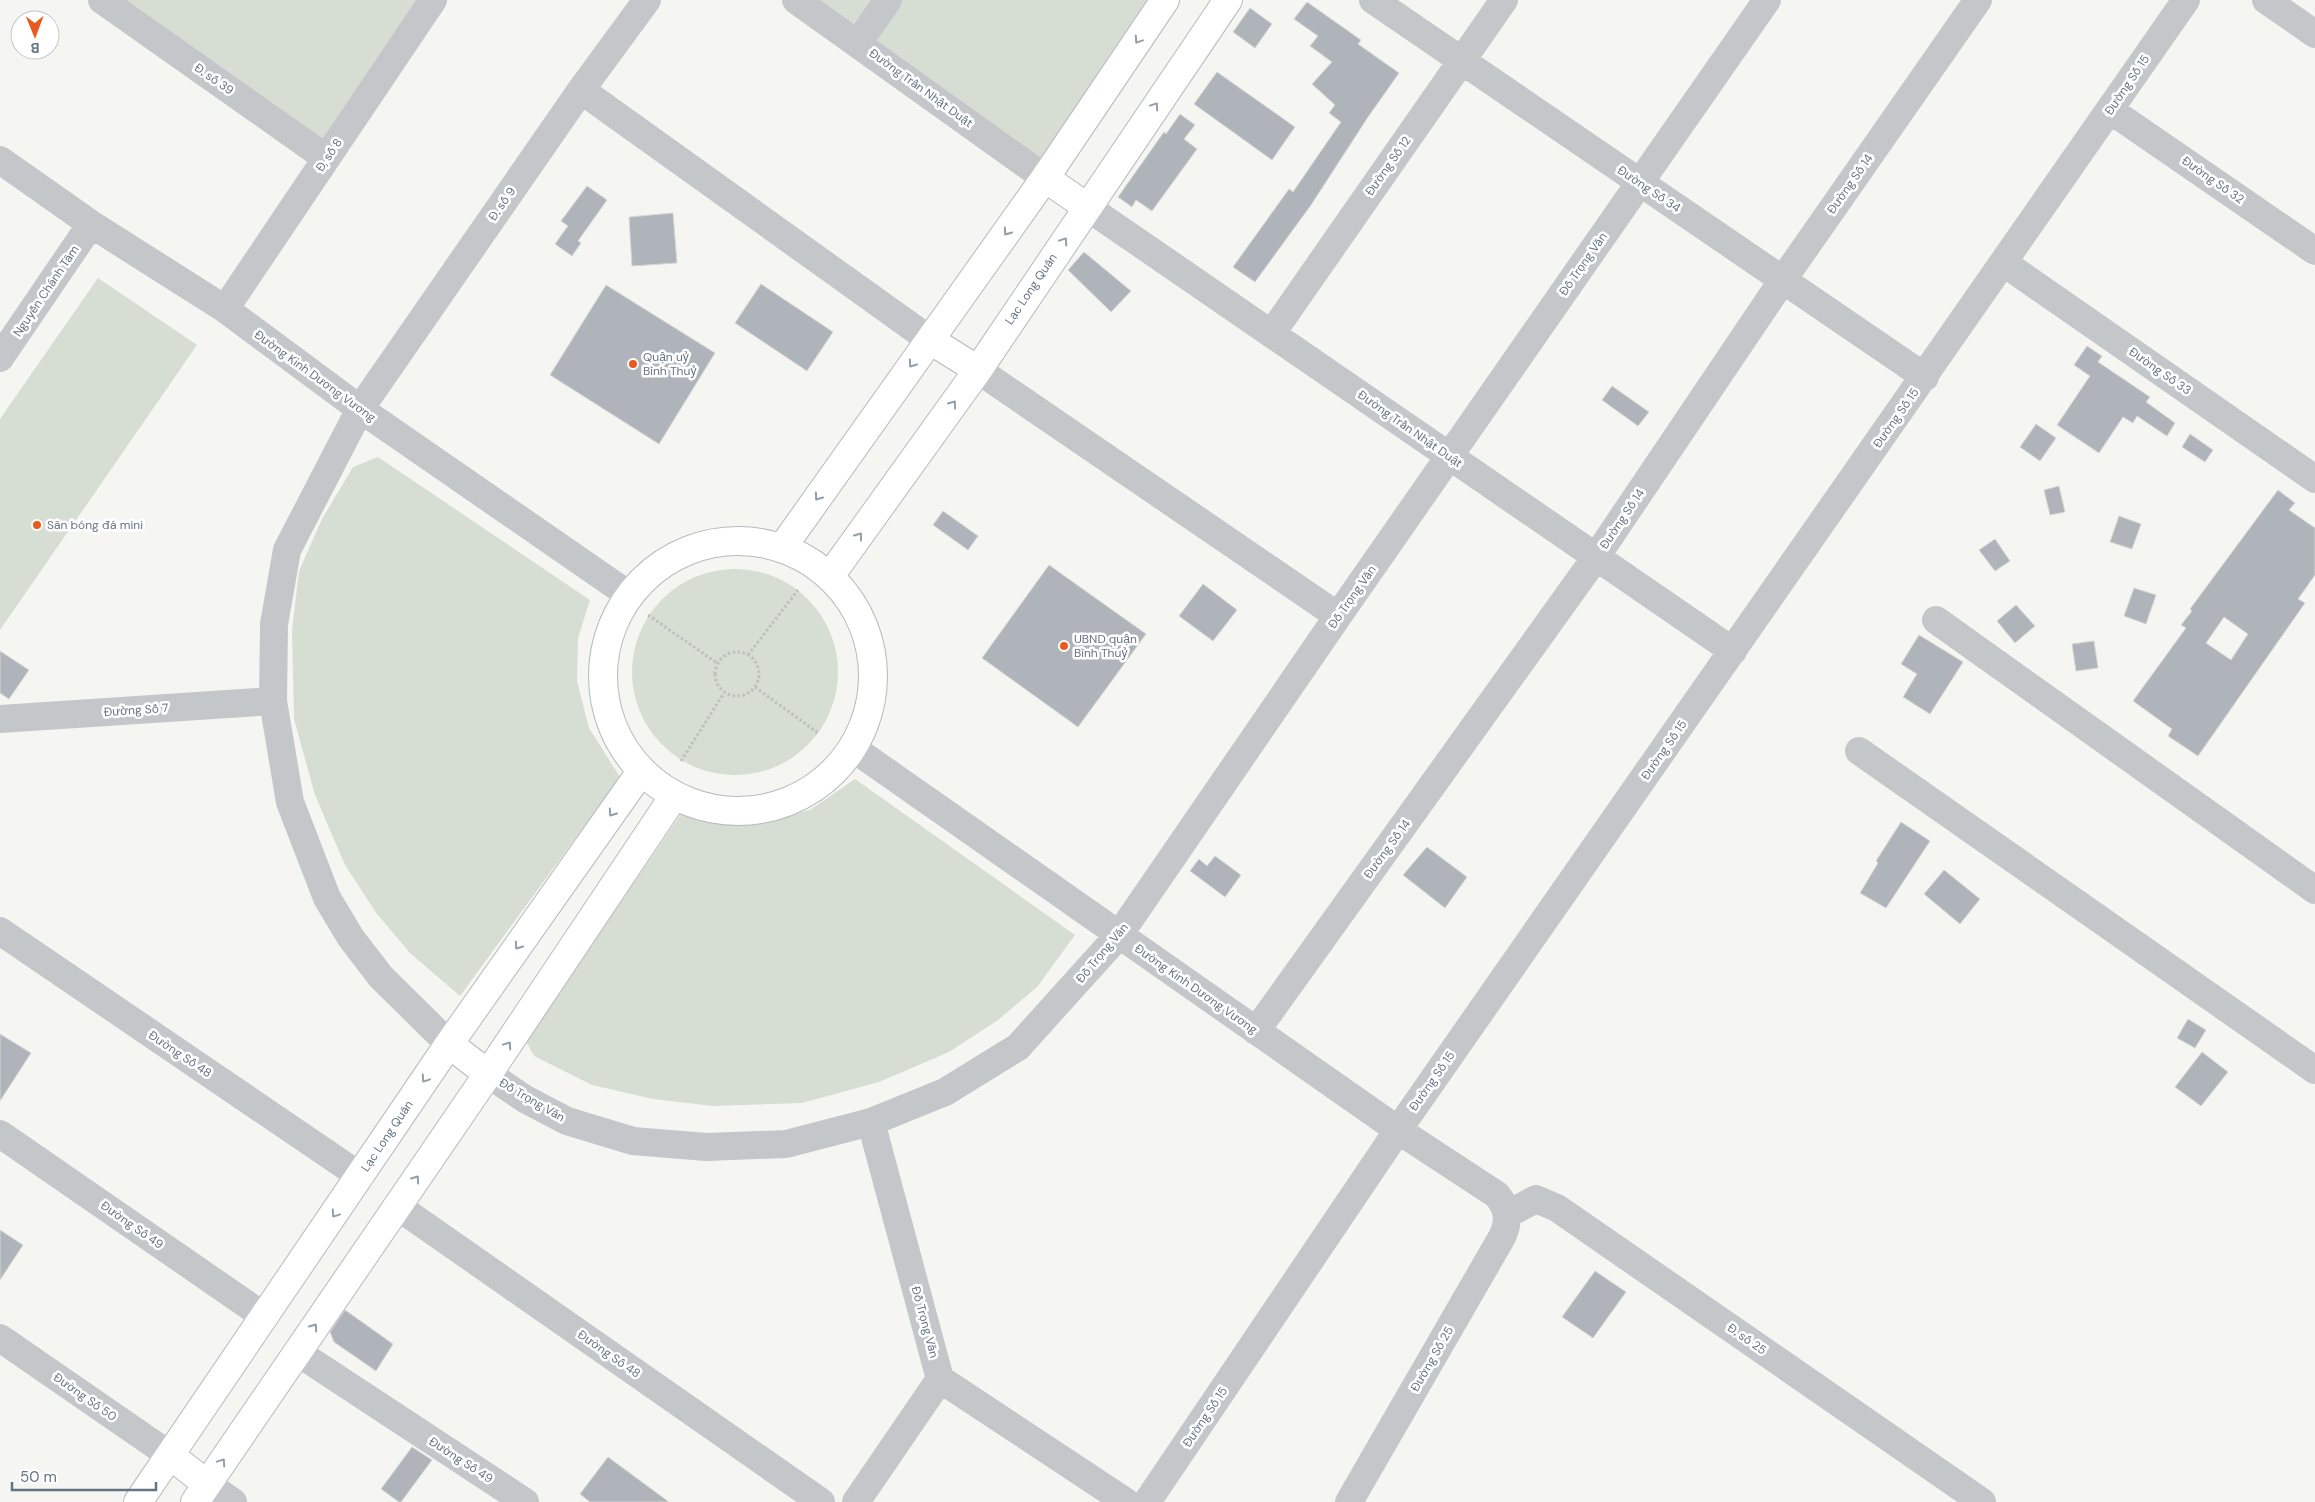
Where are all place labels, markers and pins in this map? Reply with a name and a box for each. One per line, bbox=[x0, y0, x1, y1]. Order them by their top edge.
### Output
place label: Quận uỷ Bình Thuỷ bbox=[643, 349, 696, 379]
marker: Quận uỷ Bình Thuỷ bbox=[627, 358, 639, 370]
place label: Sân bóng đá mini bbox=[47, 517, 143, 533]
marker: Sân bóng đá mini bbox=[31, 519, 43, 531]
place label: UBND quận Bình Thuỷ bbox=[1074, 631, 1137, 661]
marker: UBND quận Bình Thuỷ bbox=[1058, 640, 1070, 652]

